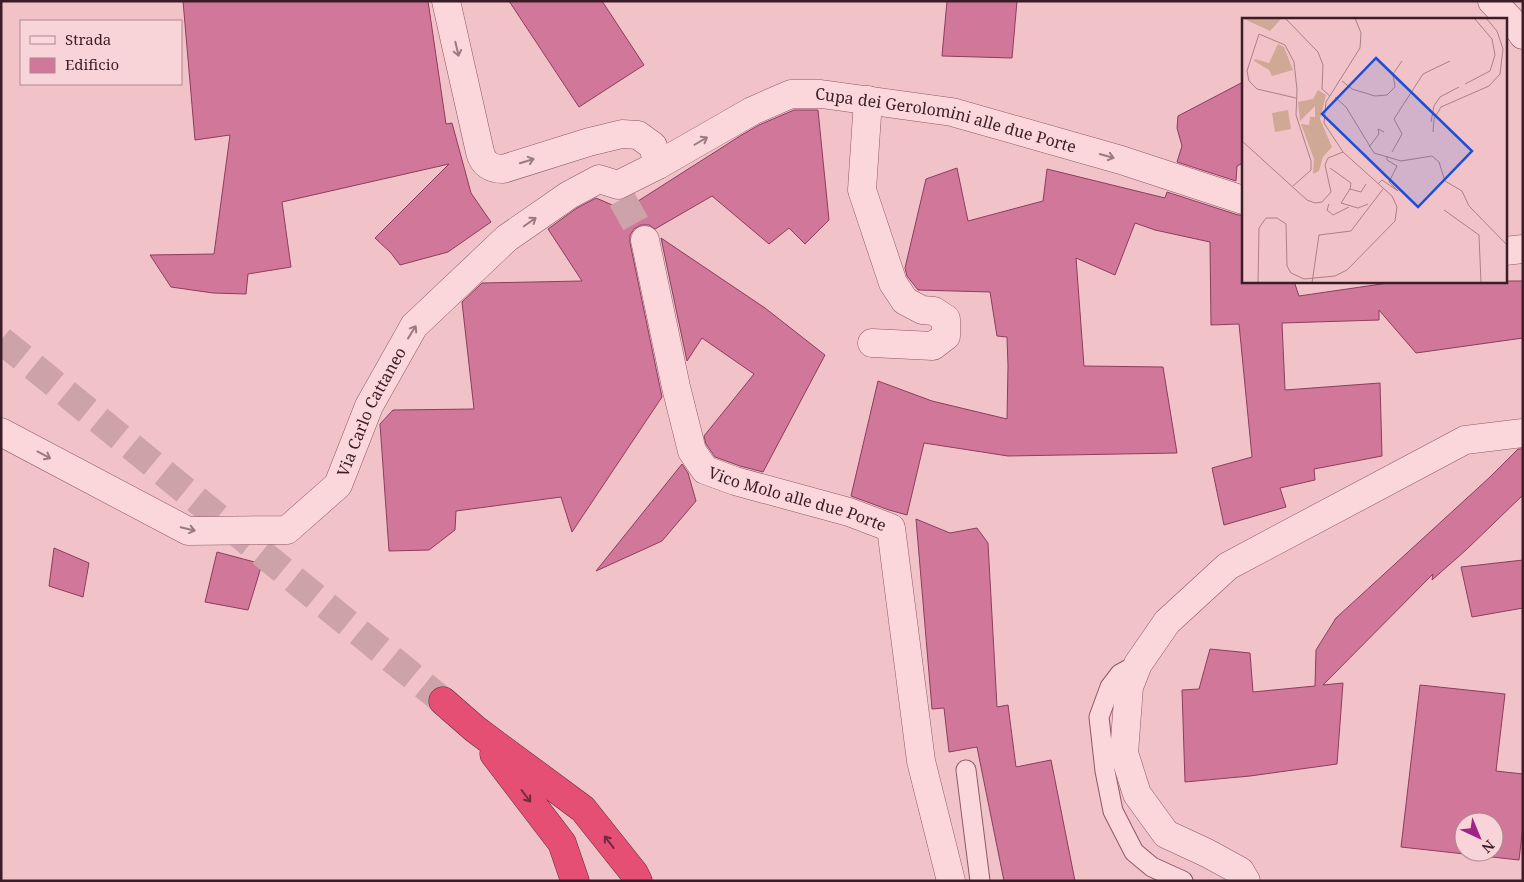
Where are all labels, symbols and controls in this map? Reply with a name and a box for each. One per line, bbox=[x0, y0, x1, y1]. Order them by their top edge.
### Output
inset map bbox=[1242, 18, 1506, 282]
legend bbox=[20, 20, 182, 85]
text: Strada bbox=[65, 29, 111, 49]
one-way arrow bbox=[453, 40, 462, 56]
text: Edificio bbox=[65, 54, 119, 74]
street label: Cupa dei Gerolomini alle due Porte bbox=[815, 83, 1079, 158]
one-way arrow bbox=[693, 135, 707, 145]
one-way arrow bbox=[1098, 152, 1114, 161]
one-way arrow bbox=[518, 156, 534, 166]
one-way arrow bbox=[523, 217, 537, 227]
one-way arrow bbox=[407, 325, 417, 339]
street label: Via Carlo Cattaneo bbox=[331, 343, 411, 480]
one-way arrow bbox=[37, 451, 51, 461]
street label: Vico Molo alle due Porte bbox=[705, 461, 889, 536]
one-way arrow bbox=[180, 525, 196, 534]
one-way arrow bbox=[520, 789, 531, 802]
north arrow bbox=[1454, 812, 1504, 862]
one-way arrow bbox=[604, 835, 615, 848]
text: N bbox=[1478, 836, 1499, 857]

